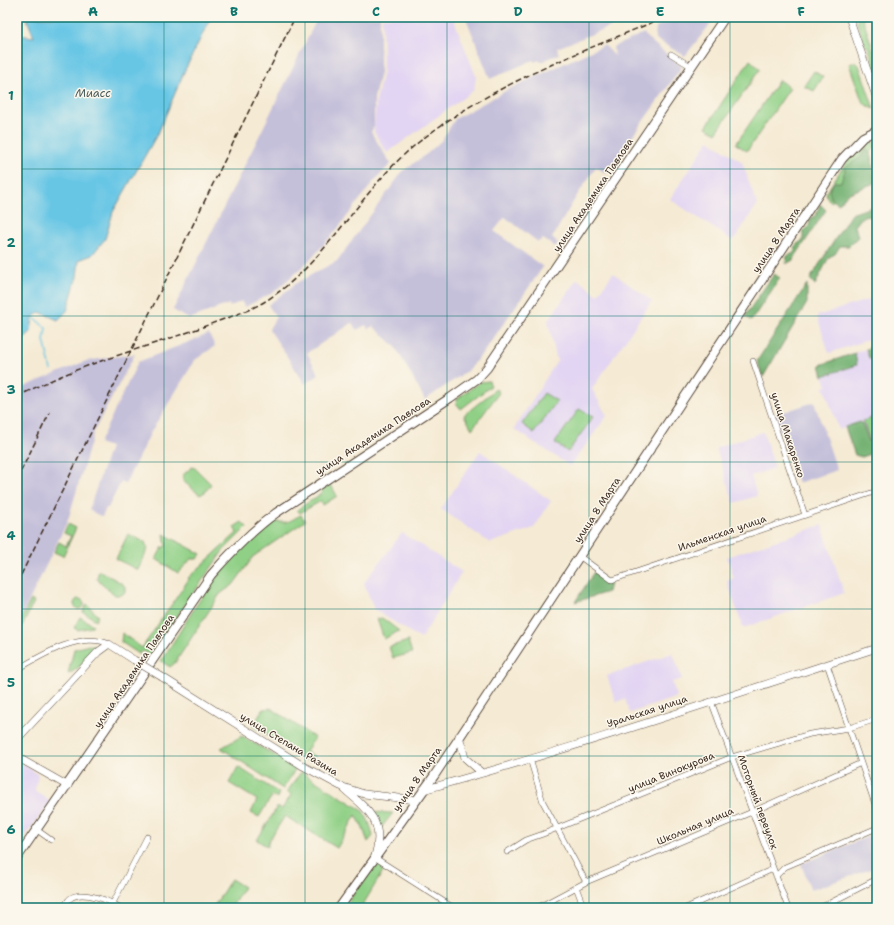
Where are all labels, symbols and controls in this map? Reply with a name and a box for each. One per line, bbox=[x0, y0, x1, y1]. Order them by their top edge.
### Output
text: A bbox=[88, 3, 98, 20]
text: B bbox=[230, 3, 238, 20]
text: C bbox=[372, 3, 380, 20]
text: D bbox=[513, 3, 523, 20]
text: E bbox=[656, 3, 665, 20]
text: F bbox=[797, 3, 805, 20]
water label: Миасс bbox=[75, 86, 111, 101]
text: 1 bbox=[8, 87, 14, 104]
street label: улица Академика Павлова bbox=[550, 135, 636, 254]
street label: улица 8 Марта bbox=[749, 204, 803, 275]
text: 2 bbox=[6, 234, 16, 251]
text: 3 bbox=[6, 381, 16, 398]
street label: улица Макаренко bbox=[768, 391, 808, 479]
street label: улица Академика Павлова bbox=[313, 394, 434, 478]
street label: улица 8 Марта bbox=[571, 474, 624, 545]
street label: Ильменская улица bbox=[676, 512, 768, 554]
text: 4 bbox=[6, 527, 16, 544]
street label: улица Академика Павлова bbox=[91, 611, 177, 730]
text: 5 bbox=[7, 674, 15, 691]
street label: Уральская улица bbox=[605, 692, 690, 730]
street label: улица Степана Разина bbox=[238, 710, 341, 779]
street label: улица 8 Марта bbox=[390, 743, 445, 814]
street label: улица Винокурова bbox=[626, 748, 717, 795]
street label: Моторный переулок bbox=[735, 753, 781, 852]
street label: Школьная улица bbox=[655, 804, 736, 848]
text: 6 bbox=[6, 821, 16, 838]

